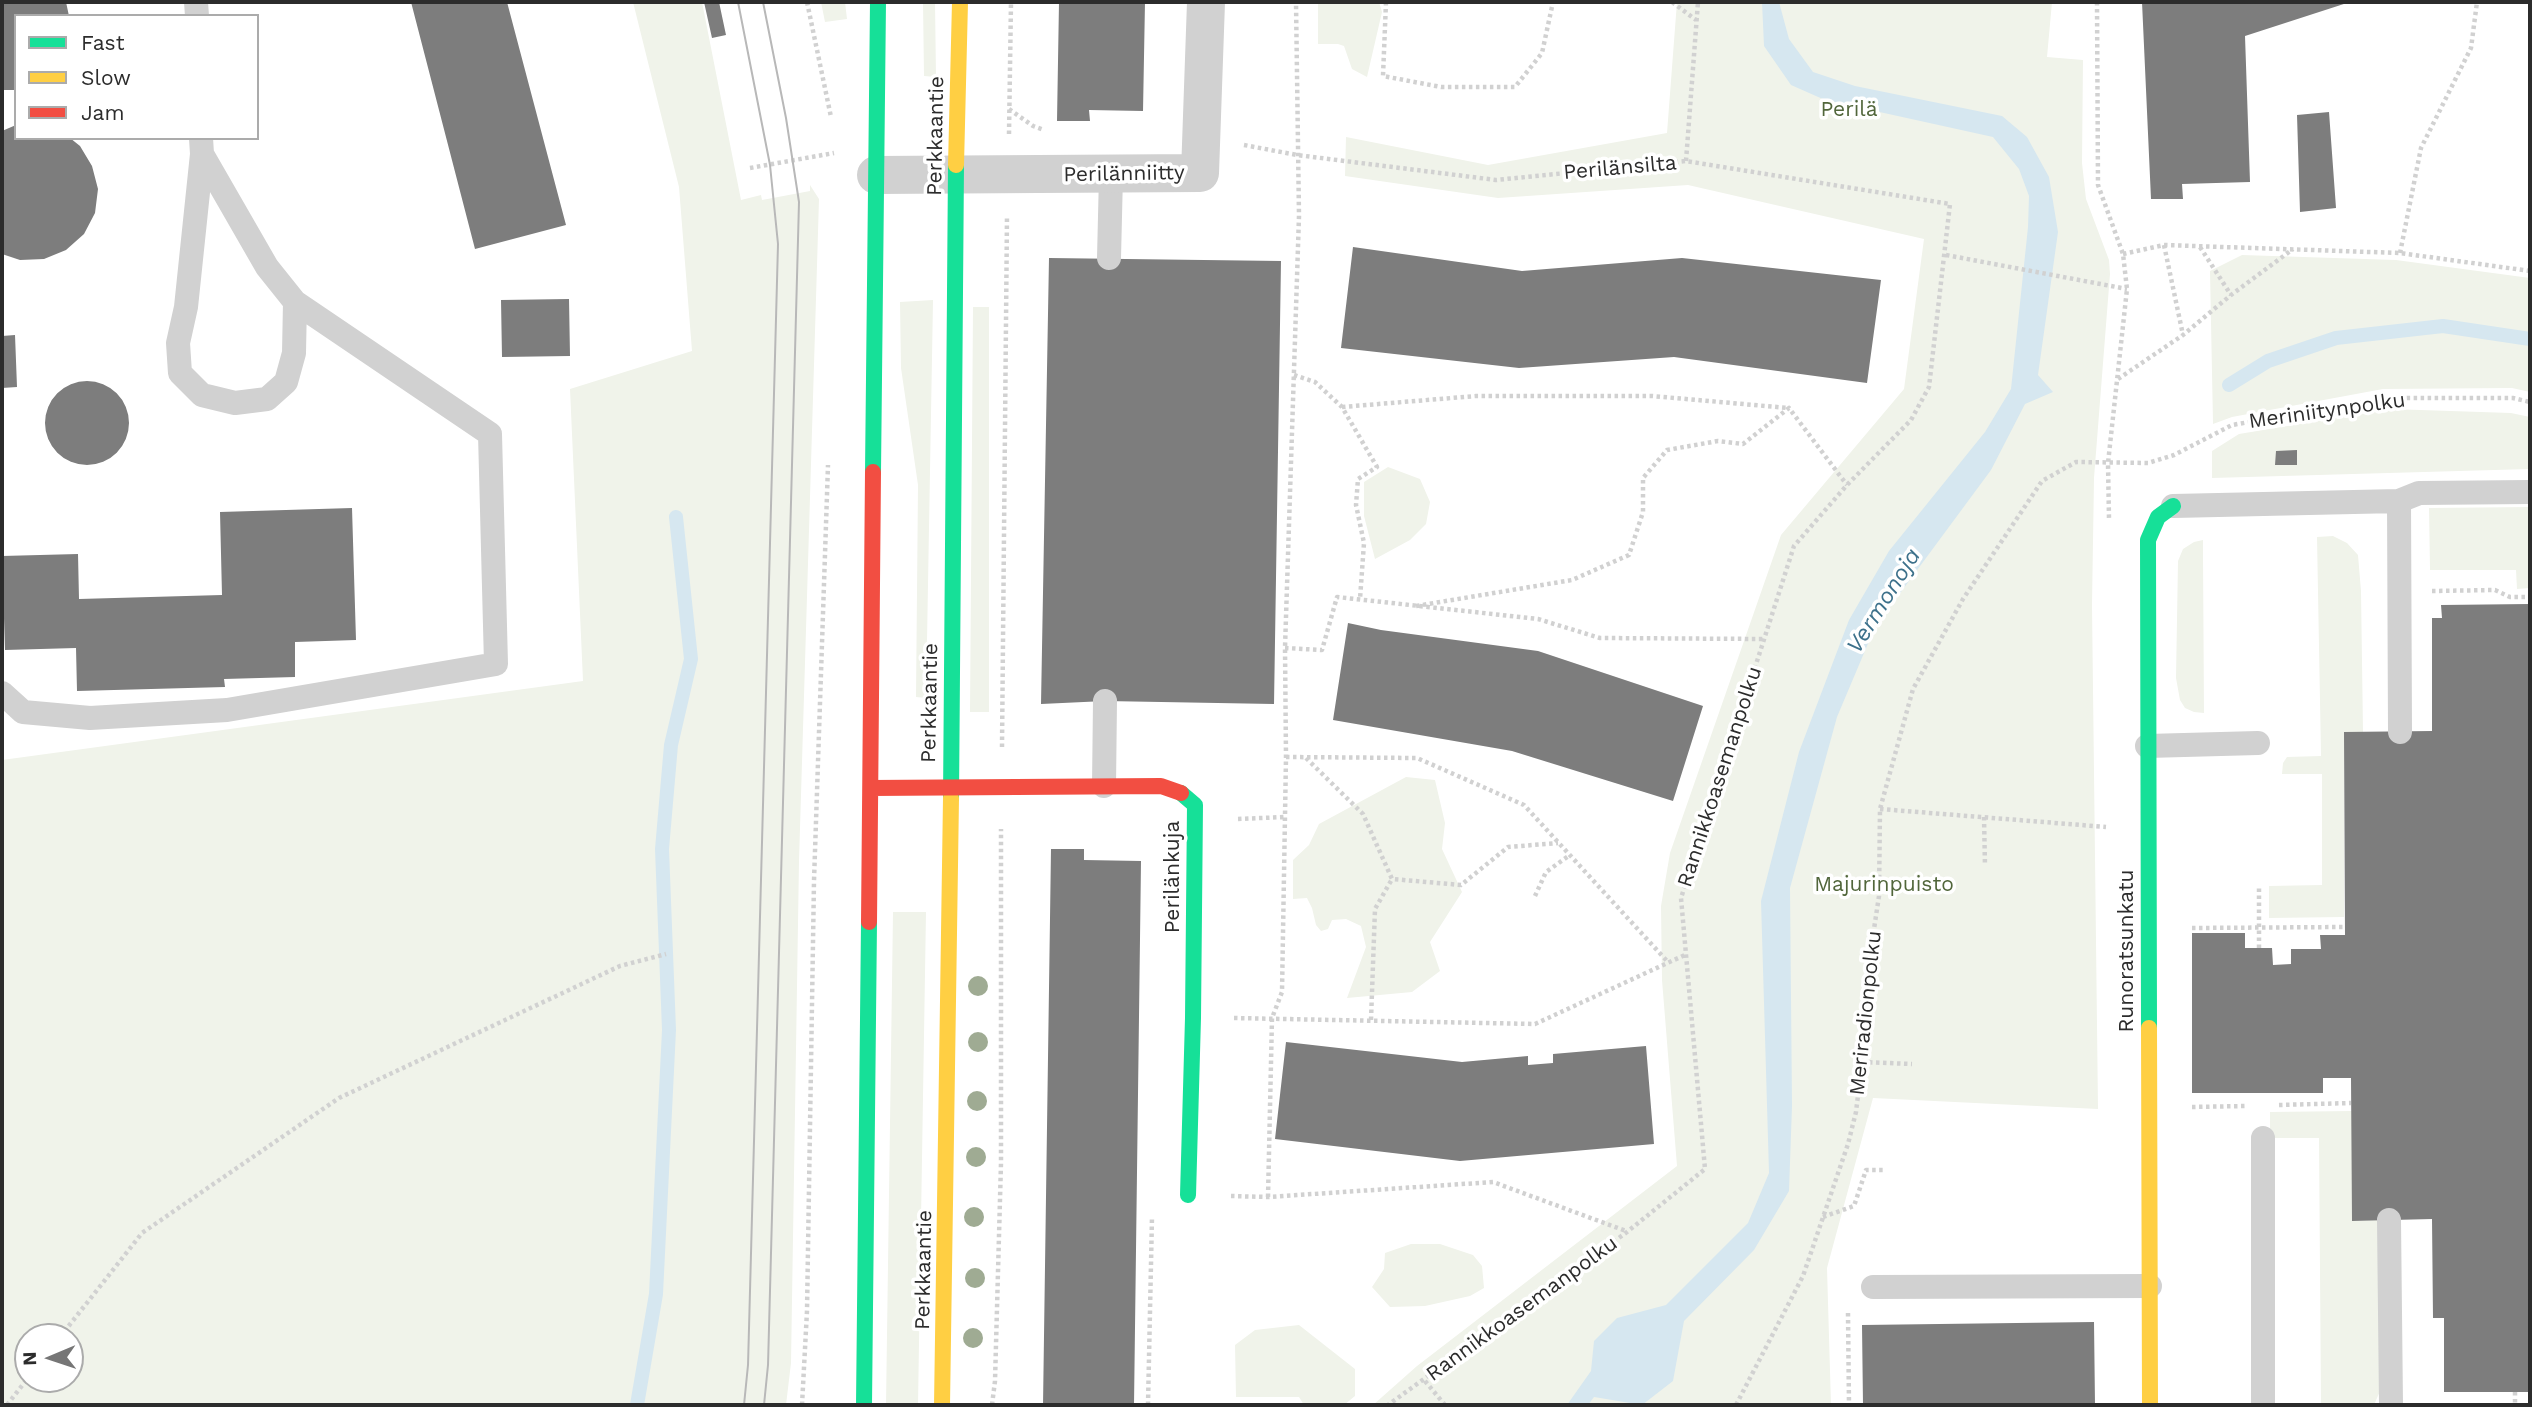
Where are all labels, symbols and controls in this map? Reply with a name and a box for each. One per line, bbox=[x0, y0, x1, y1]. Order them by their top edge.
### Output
legend bbox=[14, 14, 259, 140]
text: Fast bbox=[81, 30, 125, 55]
text: Slow bbox=[81, 65, 131, 90]
street label: Perkkaantie bbox=[922, 76, 950, 196]
park label: Perilä bbox=[1820, 97, 1878, 123]
text: Jam bbox=[81, 100, 124, 125]
street label: Perilänsilta bbox=[1562, 150, 1678, 186]
street label: Perilänniitty bbox=[1063, 160, 1185, 188]
street label: Meriniitynpolku bbox=[2247, 388, 2407, 434]
water label: Vermonoja bbox=[1841, 544, 1927, 658]
street label: Perkkaantie bbox=[916, 643, 944, 763]
street label: Rannikkoasemanpolku bbox=[1672, 663, 1768, 891]
street label: Perilänkuja bbox=[1160, 821, 1186, 933]
street label: Runoratsunkatu bbox=[2114, 870, 2140, 1032]
park label: Majurinpuisto bbox=[1814, 872, 1954, 898]
street label: Meriradionpolku bbox=[1845, 929, 1887, 1097]
street label: Perkkaantie bbox=[910, 1210, 938, 1330]
street label: Rannikkoasemanpolku bbox=[1421, 1231, 1623, 1387]
north arrow bbox=[14, 1323, 84, 1393]
text: N bbox=[18, 1351, 41, 1366]

